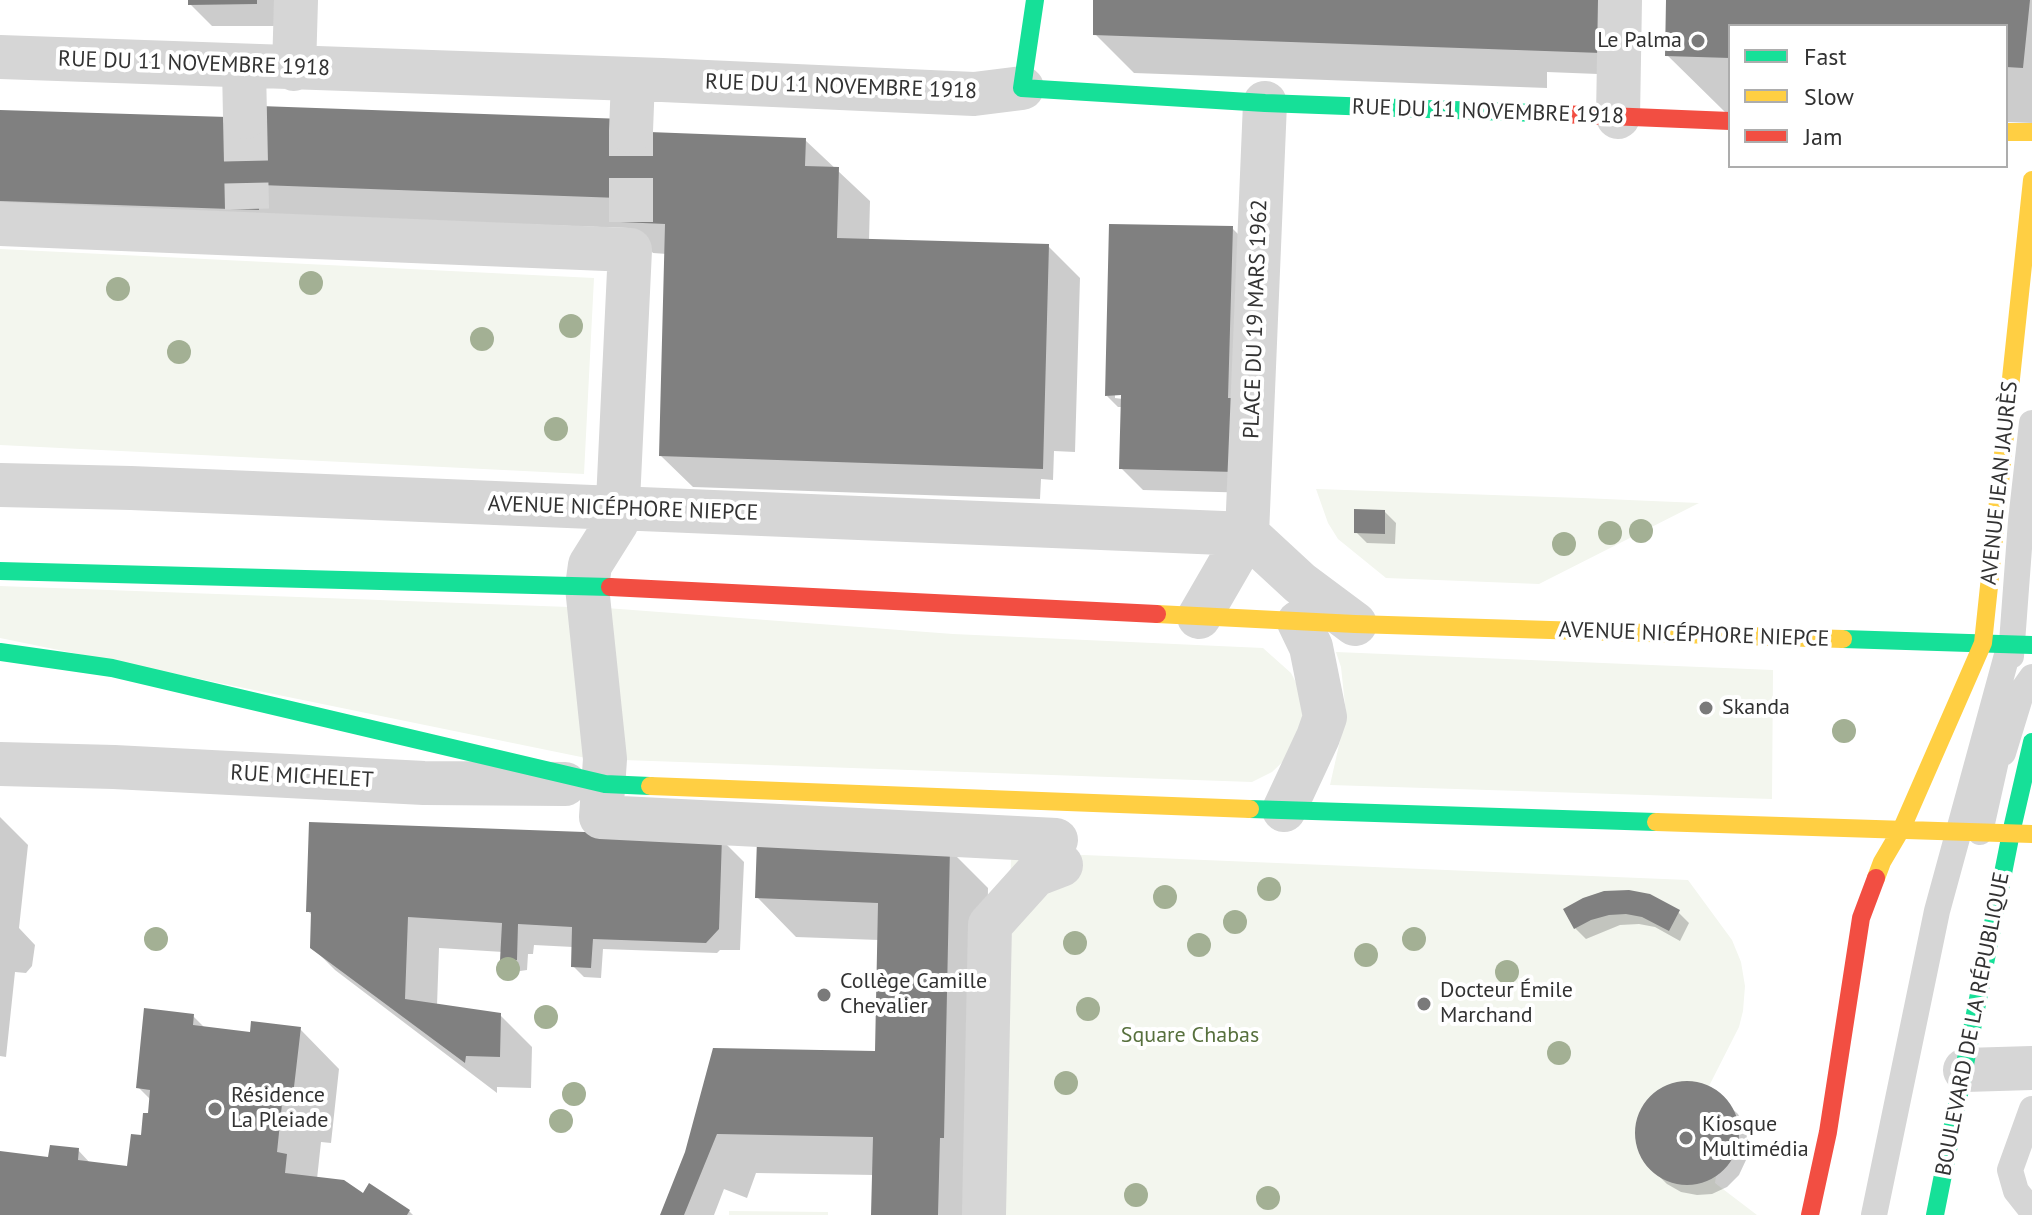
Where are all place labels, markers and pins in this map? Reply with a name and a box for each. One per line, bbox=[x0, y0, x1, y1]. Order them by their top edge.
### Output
place label: Le Palma bbox=[1597, 28, 1682, 54]
marker: Le Palma bbox=[1689, 32, 1707, 50]
place label: Skanda bbox=[1722, 695, 1790, 721]
marker: Skanda bbox=[1697, 699, 1715, 717]
place label: Collège Camille Chevalier bbox=[840, 969, 987, 1020]
place label: Docteur Émile Marchand bbox=[1440, 978, 1573, 1030]
marker: Collège Camille Chevalier bbox=[815, 986, 833, 1004]
marker: Docteur Émile Marchand bbox=[1415, 995, 1433, 1013]
place label: Résidence La Pleiade bbox=[231, 1083, 328, 1134]
marker: Résidence La Pleiade bbox=[206, 1100, 224, 1118]
place label: Kiosque Multimédia bbox=[1702, 1112, 1809, 1164]
marker: Kiosque Multimédia bbox=[1677, 1129, 1695, 1147]

